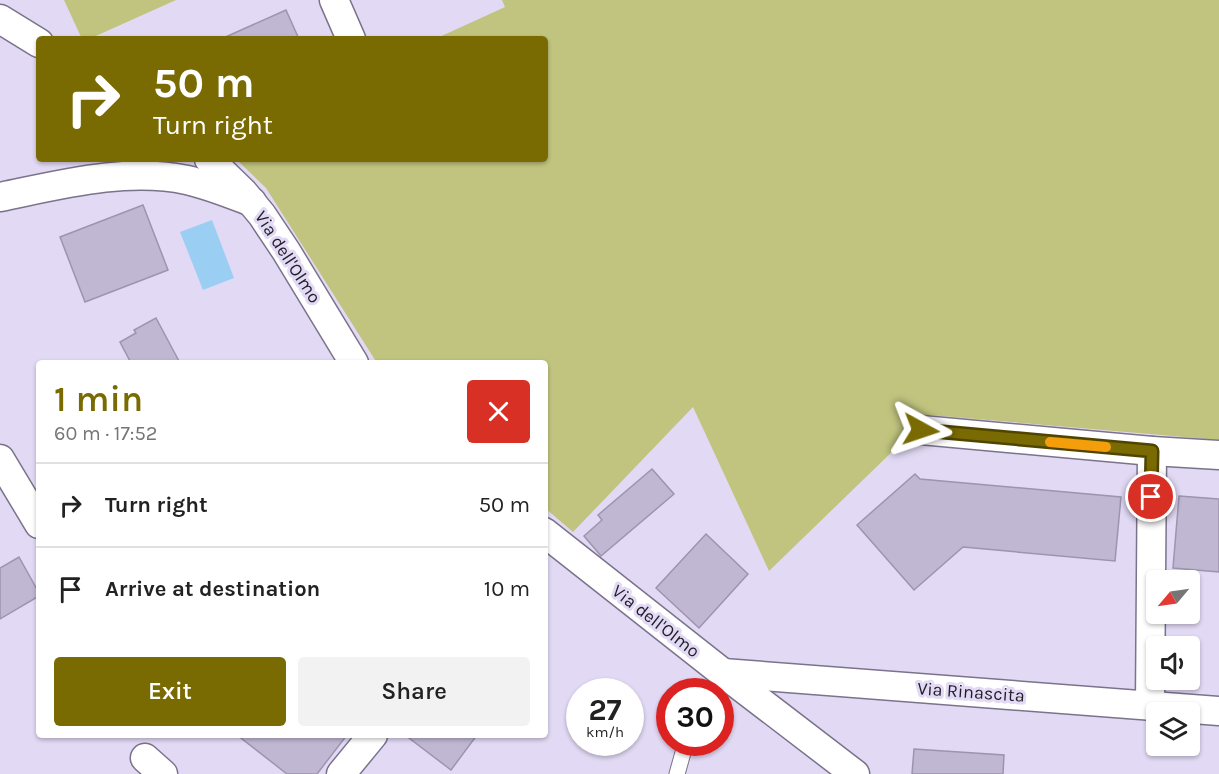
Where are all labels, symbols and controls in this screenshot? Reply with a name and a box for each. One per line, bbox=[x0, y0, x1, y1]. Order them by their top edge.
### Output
text: 50 m bbox=[153, 58, 255, 108]
icon: right bbox=[54, 60, 132, 138]
text: Turn right bbox=[153, 109, 273, 141]
street label: Via dell'Olmo bbox=[250, 207, 326, 307]
text: 1 min bbox=[54, 378, 143, 420]
button: close bbox=[467, 380, 530, 443]
position arrow bbox=[889, 398, 953, 462]
text: 60 m · 17:52 bbox=[54, 422, 157, 445]
pin bbox=[1125, 471, 1176, 522]
icon: arrive bbox=[1134, 480, 1167, 513]
icon: right bbox=[54, 489, 87, 522]
text: Turn right bbox=[105, 492, 208, 518]
text: 50 m bbox=[479, 492, 530, 518]
north arrow bbox=[1146, 570, 1200, 624]
map controls bbox=[1146, 570, 1200, 756]
icon: arrive bbox=[54, 573, 87, 606]
text: Arrive at destination bbox=[105, 576, 320, 602]
text: 10 m bbox=[484, 576, 530, 602]
street label: Via dell'Olmo bbox=[608, 580, 704, 662]
button: sound bbox=[1146, 636, 1200, 690]
button: Exit bbox=[54, 657, 286, 726]
button: Share bbox=[298, 657, 530, 726]
street label: Via Rinascita bbox=[917, 677, 1025, 707]
speed limit sign: 30 bbox=[656, 678, 734, 756]
text: 27 bbox=[588, 692, 622, 728]
button: layers bbox=[1146, 702, 1200, 756]
text: km/h bbox=[586, 723, 624, 741]

